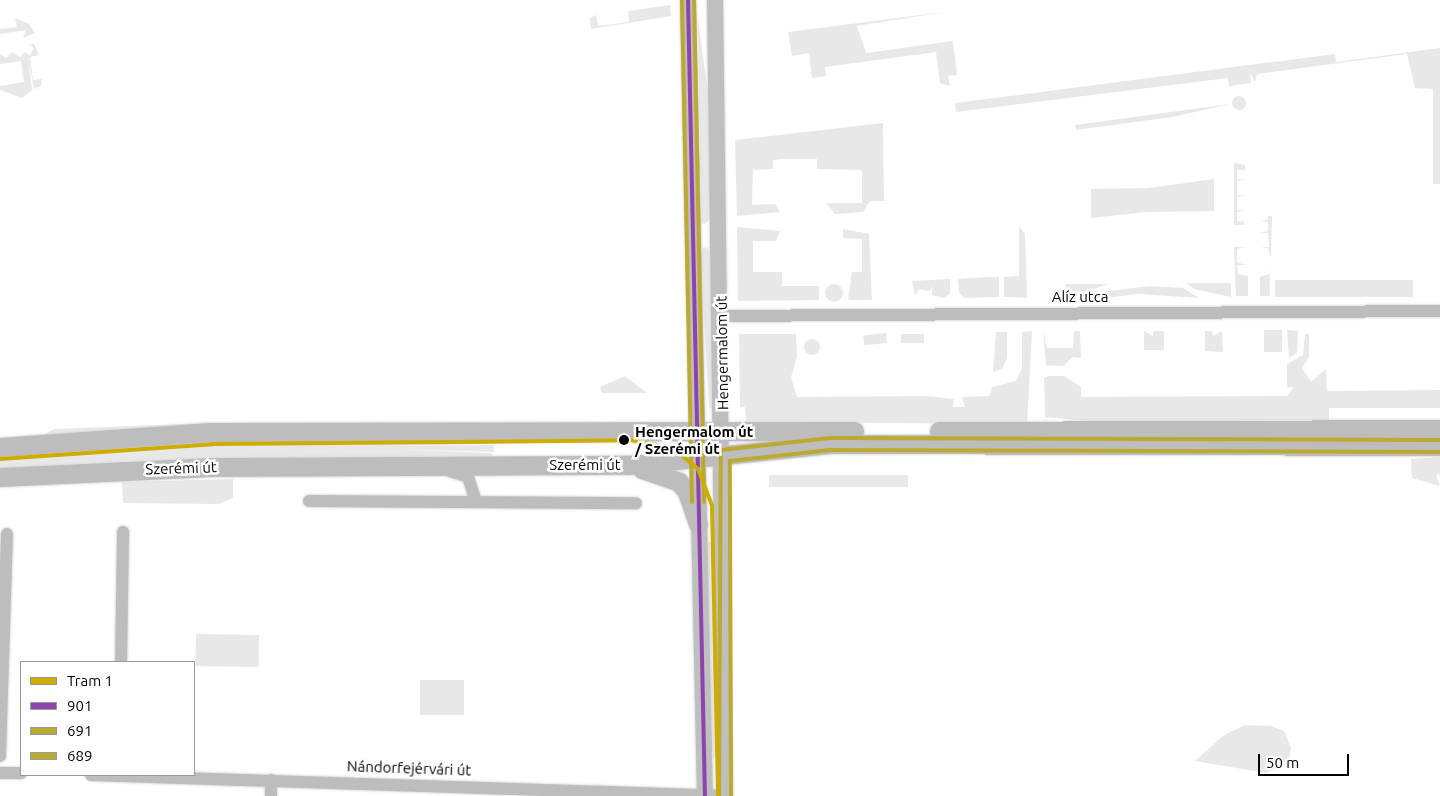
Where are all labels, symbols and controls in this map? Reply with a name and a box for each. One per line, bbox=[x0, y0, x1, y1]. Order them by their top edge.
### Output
street label: Alíz utca bbox=[1052, 288, 1108, 306]
street label: Hengermalom út bbox=[712, 296, 732, 410]
place label: Hengermalom út / Szerémi út bbox=[635, 422, 753, 457]
marker: Hengermalom út / Szerémi út bbox=[617, 433, 631, 447]
street label: Szerémi út bbox=[549, 456, 621, 474]
street label: Szerémi út bbox=[145, 458, 217, 478]
legend bbox=[20, 661, 195, 776]
text: Tram 1 bbox=[67, 672, 113, 689]
text: 901 bbox=[67, 697, 92, 714]
text: 691 bbox=[67, 722, 92, 739]
scale bar bbox=[1260, 744, 1351, 776]
text: 689 bbox=[67, 747, 92, 764]
text: 50 m bbox=[1266, 754, 1299, 771]
street label: Nándorfejérvári út bbox=[347, 757, 471, 779]

